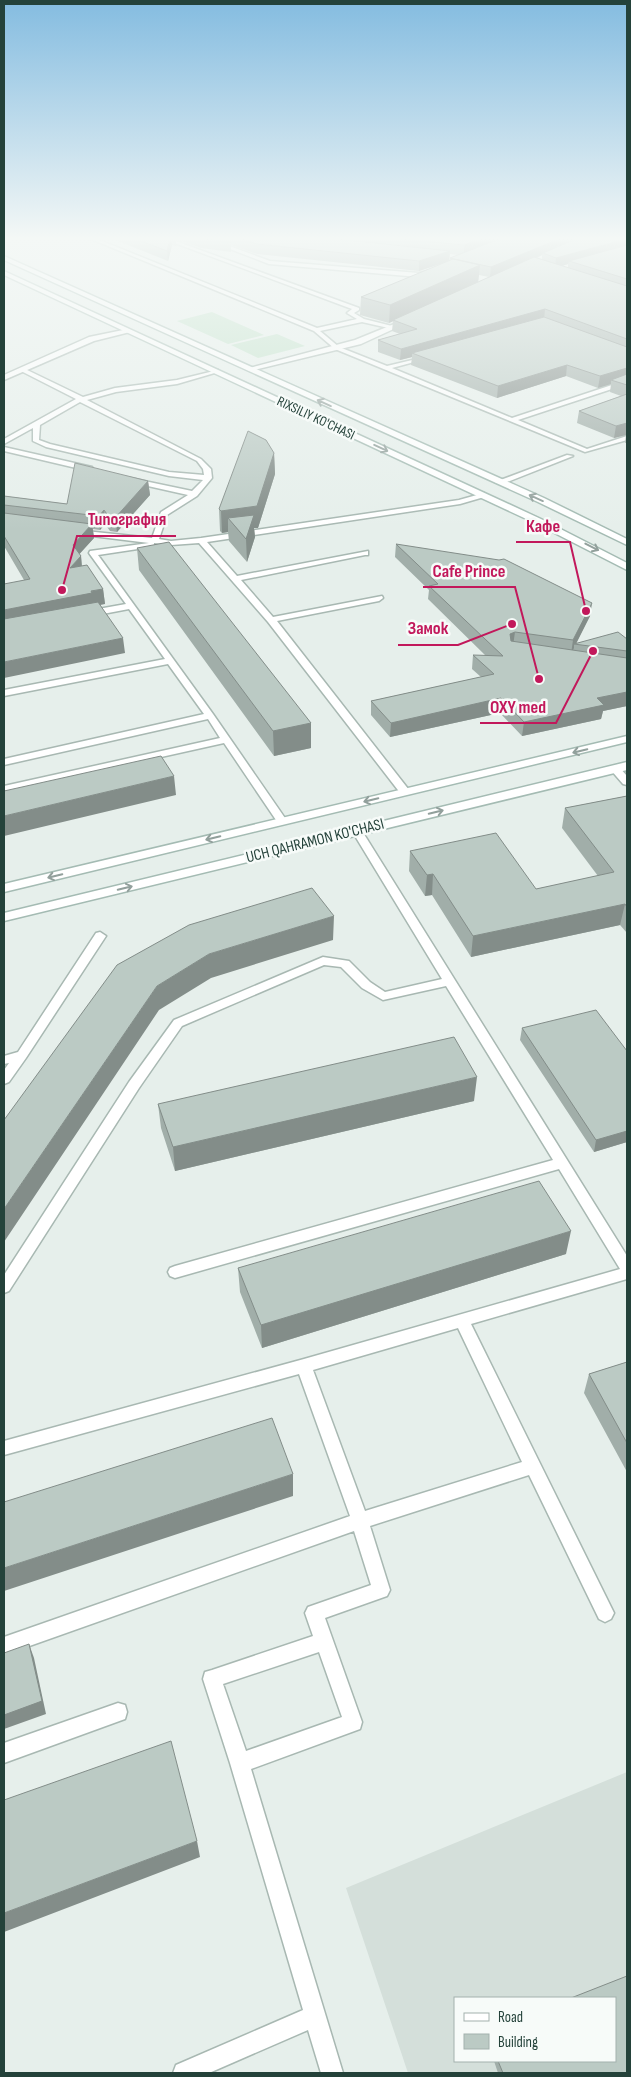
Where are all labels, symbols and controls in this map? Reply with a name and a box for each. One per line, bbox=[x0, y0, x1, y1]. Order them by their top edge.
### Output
street label: RIXSILIY KO'CHASI bbox=[274, 393, 358, 443]
one-way arrow bbox=[317, 397, 332, 407]
one-way arrow bbox=[373, 444, 388, 454]
one-way arrow bbox=[529, 493, 544, 502]
callout: Типография bbox=[77, 503, 176, 536]
text: Типография bbox=[88, 509, 166, 530]
callout: Кафе bbox=[516, 509, 570, 542]
text: Кафе bbox=[526, 516, 560, 537]
one-way arrow bbox=[584, 542, 599, 552]
callout: Cafe Prince bbox=[423, 554, 515, 587]
text: Cafe Prince bbox=[433, 561, 505, 582]
callout: Замок bbox=[398, 612, 458, 645]
text: Замок bbox=[408, 618, 449, 639]
callout: OXY med bbox=[480, 690, 556, 723]
text: OXY med bbox=[490, 697, 546, 718]
one-way arrow bbox=[572, 747, 588, 756]
one-way arrow bbox=[363, 796, 379, 805]
one-way arrow bbox=[427, 807, 443, 816]
street label: UCH QAHRAMON KO'CHASI bbox=[244, 815, 386, 867]
one-way arrow bbox=[205, 834, 221, 843]
one-way arrow bbox=[47, 872, 63, 881]
one-way arrow bbox=[116, 882, 132, 892]
legend bbox=[454, 1997, 616, 2062]
text: Road bbox=[498, 2008, 523, 2027]
text: Building bbox=[498, 2033, 538, 2052]

